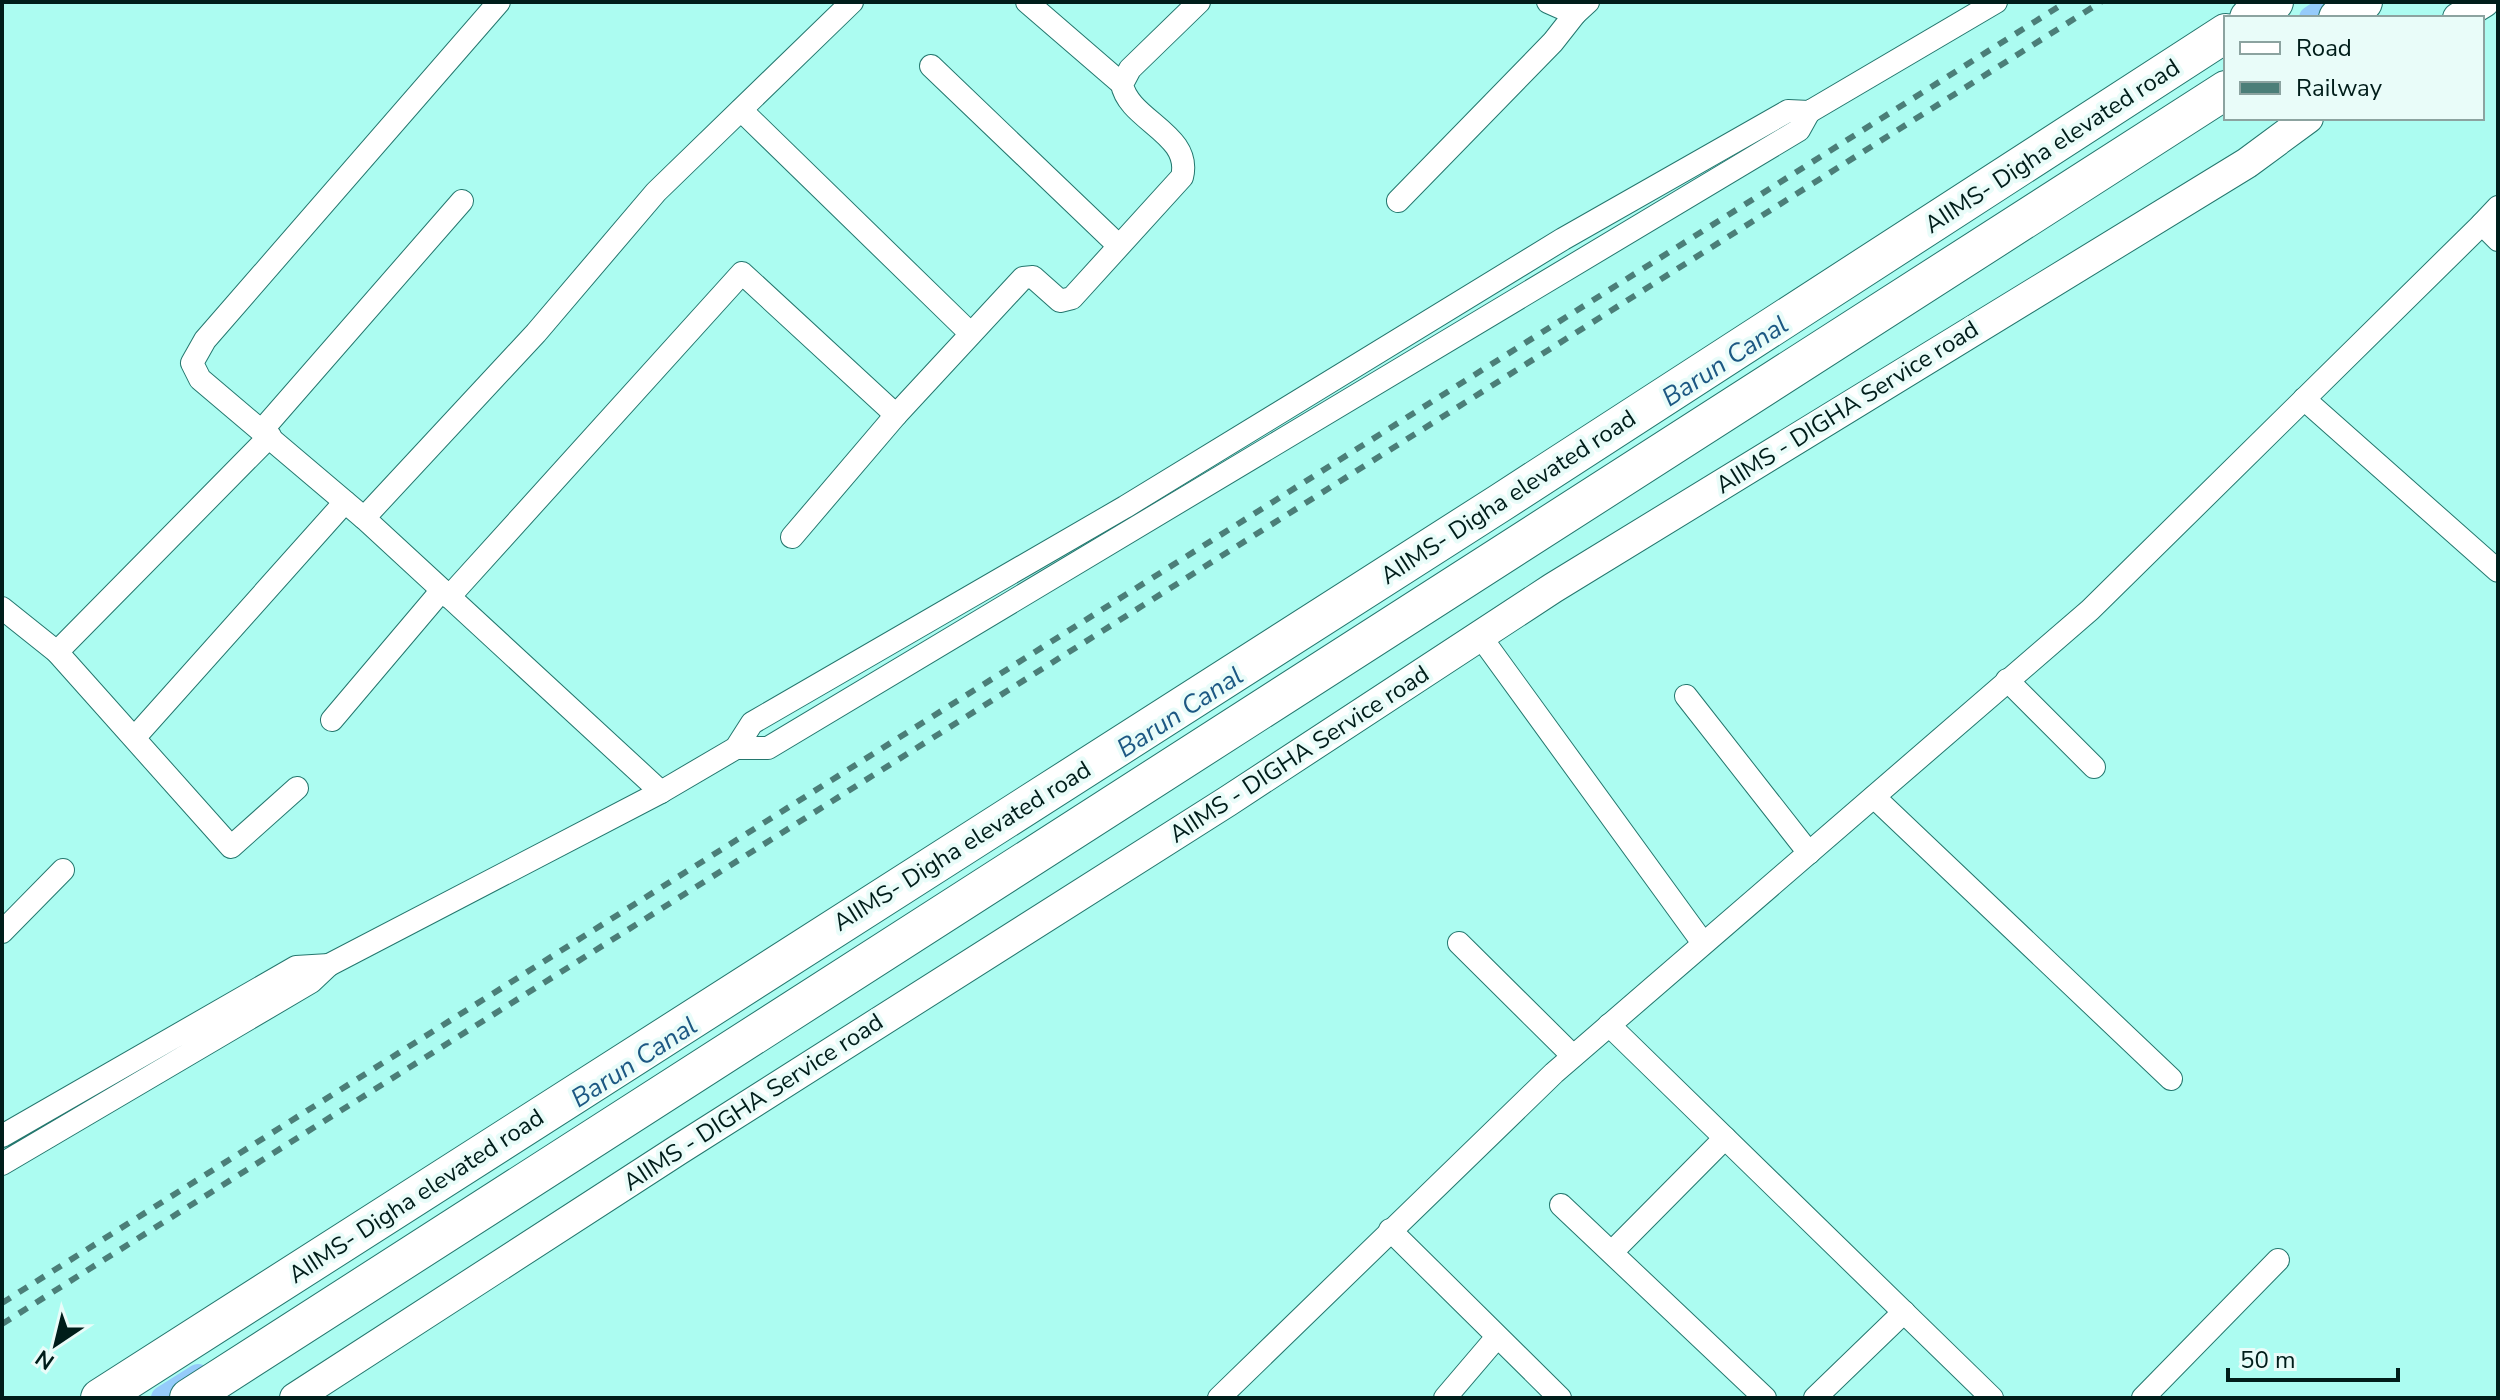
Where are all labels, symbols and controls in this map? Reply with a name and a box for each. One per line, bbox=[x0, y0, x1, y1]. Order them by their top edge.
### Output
legend bbox=[2224, 16, 2484, 120]
text: Road bbox=[2296, 32, 2352, 64]
street label: AIIMS- Digha elevated road bbox=[1918, 51, 2186, 241]
text: Railway bbox=[2296, 72, 2383, 104]
water label: Barun Canal bbox=[1655, 307, 1795, 415]
street label: AIIMS - DIGHA Service road bbox=[1710, 313, 1984, 501]
street label: AIIMS- Digha elevated road bbox=[1374, 402, 1642, 592]
water label: Barun Canal bbox=[1110, 658, 1250, 766]
street label: AIIMS - DIGHA Service road bbox=[1163, 658, 1435, 850]
street label: AIIMS- Digha elevated road bbox=[827, 753, 1097, 939]
street label: AIIMS - DIGHA Service road bbox=[617, 1006, 889, 1198]
water label: Barun Canal bbox=[564, 1008, 704, 1116]
street label: AIIMS- Digha elevated road bbox=[282, 1101, 550, 1291]
north arrow bbox=[16, 1304, 96, 1384]
scale bar bbox=[2228, 1332, 2398, 1382]
text: N bbox=[30, 1343, 60, 1377]
text: 50 m bbox=[2240, 1344, 2296, 1376]

